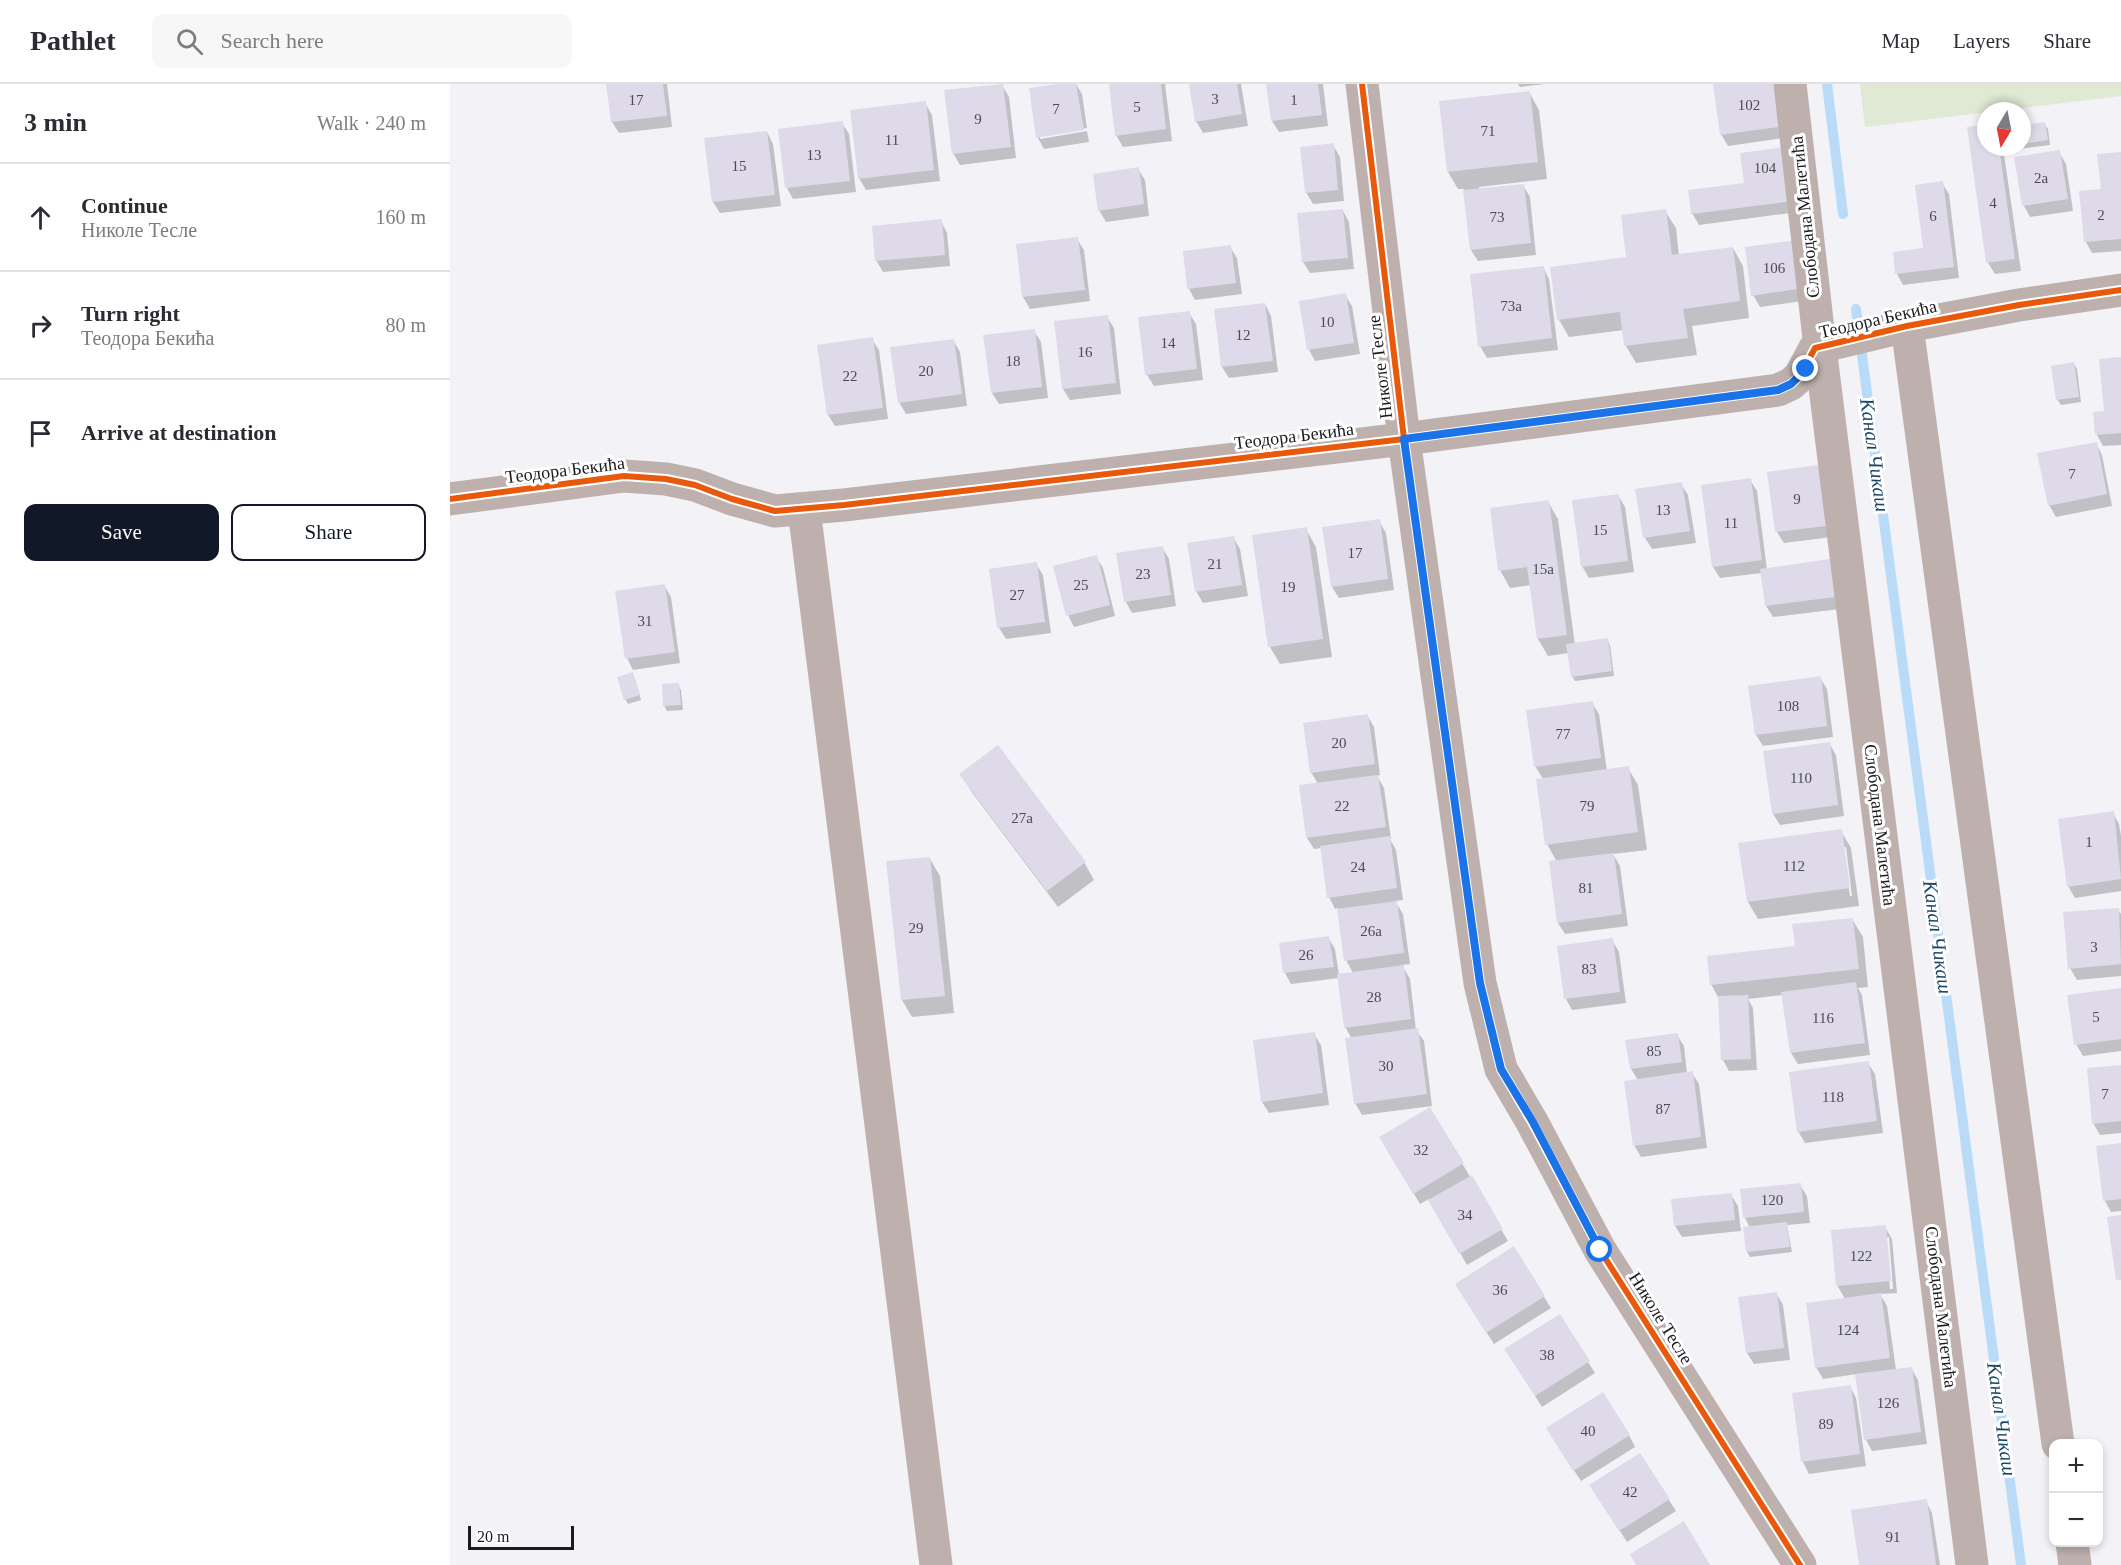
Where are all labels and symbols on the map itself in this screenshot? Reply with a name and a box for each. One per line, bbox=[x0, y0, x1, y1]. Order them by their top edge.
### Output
house number: 3 bbox=[1211, 91, 1219, 107]
house number: 17 bbox=[629, 92, 644, 108]
house number: 1 bbox=[1290, 92, 1298, 108]
house number: 102 bbox=[1738, 97, 1760, 113]
house number: 5 bbox=[1133, 99, 1141, 115]
house number: 7 bbox=[1052, 101, 1060, 117]
north arrow bbox=[1977, 102, 2031, 156]
house number: 9 bbox=[974, 111, 982, 127]
house number: 71 bbox=[1481, 123, 1496, 139]
house number: 11 bbox=[885, 132, 899, 148]
street label: Слободана Малетића bbox=[1787, 135, 1823, 299]
house number: 13 bbox=[807, 147, 822, 163]
house number: 15 bbox=[732, 158, 747, 174]
house number: 104 bbox=[1754, 160, 1777, 176]
house number: 2a bbox=[2034, 170, 2048, 186]
house number: 4 bbox=[1989, 195, 1997, 211]
house number: 2 bbox=[2097, 207, 2105, 223]
house number: 6 bbox=[1929, 208, 1937, 224]
house number: 73 bbox=[1490, 209, 1505, 225]
house number: 106 bbox=[1763, 260, 1786, 276]
street label: Теодора Бекића bbox=[1817, 296, 1939, 342]
house number: 73a bbox=[1500, 298, 1522, 314]
house number: 10 bbox=[1320, 314, 1335, 330]
street label: Николе Тесле bbox=[1364, 314, 1396, 420]
house number: 12 bbox=[1236, 327, 1251, 343]
house number: 14 bbox=[1161, 335, 1176, 351]
house number: 16 bbox=[1078, 344, 1093, 360]
house number: 18 bbox=[1006, 353, 1021, 369]
route end bbox=[1792, 355, 1818, 381]
house number: 20 bbox=[919, 363, 934, 379]
house number: 22 bbox=[843, 368, 858, 384]
water label: Канал Чикаш bbox=[1856, 396, 1894, 513]
street label: Теодора Бекића bbox=[1233, 419, 1355, 453]
street label: Теодора Бекића bbox=[504, 453, 626, 487]
house number: 7 bbox=[2068, 466, 2076, 482]
house number: 9 bbox=[1793, 491, 1801, 507]
house number: 13 bbox=[1656, 502, 1671, 518]
house number: 11 bbox=[1724, 515, 1738, 531]
house number: 15 bbox=[1593, 522, 1608, 538]
house number: 17 bbox=[1348, 545, 1363, 561]
house number: 21 bbox=[1208, 556, 1223, 572]
house number: 15a bbox=[1532, 561, 1554, 577]
house number: 23 bbox=[1136, 566, 1151, 582]
house number: 25 bbox=[1074, 577, 1089, 593]
house number: 19 bbox=[1281, 579, 1296, 595]
house number: 27 bbox=[1010, 587, 1025, 603]
house number: 31 bbox=[638, 613, 653, 629]
house number: 108 bbox=[1777, 698, 1799, 714]
house number: 77 bbox=[1556, 726, 1571, 742]
house number: 20 bbox=[1332, 735, 1347, 751]
street label: Слободана Малетића bbox=[1860, 743, 1900, 907]
house number: 110 bbox=[1790, 770, 1812, 786]
house number: 22 bbox=[1335, 798, 1350, 814]
house number: 79 bbox=[1580, 798, 1595, 814]
house number: 27a bbox=[1011, 810, 1033, 826]
house number: 1 bbox=[2085, 834, 2093, 850]
house number: 112 bbox=[1783, 858, 1805, 874]
house number: 24 bbox=[1351, 859, 1366, 875]
water label: Канал Чикаш bbox=[1919, 878, 1957, 995]
house number: 81 bbox=[1579, 880, 1594, 896]
house number: 29 bbox=[909, 920, 924, 936]
house number: 26a bbox=[1360, 923, 1382, 939]
house number: 3 bbox=[2090, 939, 2098, 955]
house number: 26 bbox=[1299, 947, 1314, 963]
house number: 83 bbox=[1582, 961, 1597, 977]
house number: 28 bbox=[1367, 989, 1382, 1005]
house number: 5 bbox=[2092, 1009, 2100, 1025]
house number: 116 bbox=[1812, 1010, 1834, 1026]
house number: 85 bbox=[1647, 1043, 1662, 1059]
house number: 30 bbox=[1379, 1058, 1394, 1074]
house number: 7 bbox=[2101, 1086, 2109, 1102]
house number: 118 bbox=[1822, 1089, 1844, 1105]
house number: 87 bbox=[1656, 1101, 1671, 1117]
house number: 32 bbox=[1414, 1142, 1429, 1158]
house number: 120 bbox=[1761, 1192, 1783, 1208]
house number: 34 bbox=[1458, 1207, 1473, 1223]
street label: Слободана Малетића bbox=[1921, 1225, 1961, 1389]
route start bbox=[1586, 1236, 1612, 1262]
house number: 122 bbox=[1850, 1248, 1872, 1264]
street label: Николе Тесле bbox=[1625, 1268, 1697, 1368]
house number: 36 bbox=[1493, 1282, 1508, 1298]
house number: 124 bbox=[1837, 1322, 1860, 1338]
house number: 38 bbox=[1540, 1347, 1555, 1363]
water label: Канал Чикаш bbox=[1983, 1360, 2021, 1477]
house number: 126 bbox=[1877, 1395, 1900, 1411]
house number: 89 bbox=[1819, 1416, 1834, 1432]
house number: 40 bbox=[1581, 1423, 1596, 1439]
house number: 42 bbox=[1623, 1484, 1638, 1500]
scale bar bbox=[468, 1523, 574, 1550]
house number: 91 bbox=[1886, 1529, 1901, 1545]

